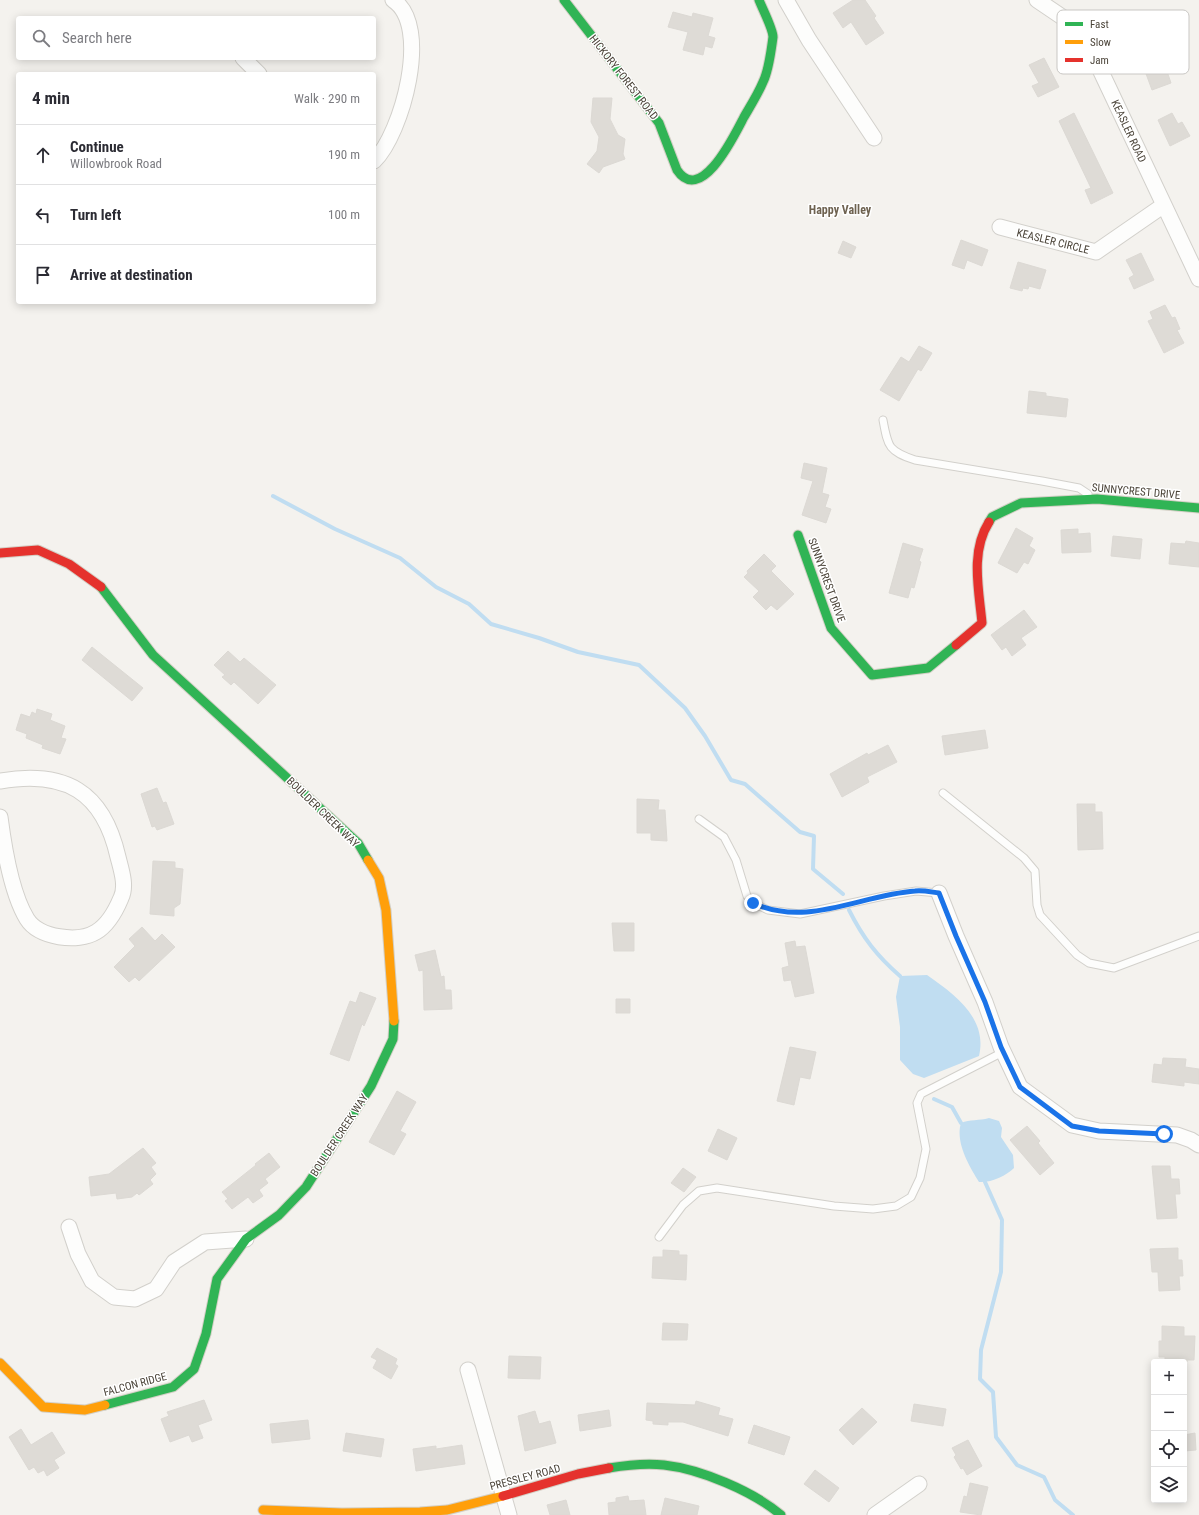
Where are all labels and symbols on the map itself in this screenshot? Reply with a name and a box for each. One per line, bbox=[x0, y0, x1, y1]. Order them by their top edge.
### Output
legend bbox=[1057, 10, 1189, 74]
text: Fast bbox=[1090, 18, 1109, 31]
street label: HICKORY FOREST ROAD bbox=[586, 32, 661, 122]
text: Slow bbox=[1090, 36, 1111, 49]
text: Jam bbox=[1090, 54, 1109, 67]
street label: KEASLER ROAD bbox=[1108, 98, 1149, 165]
district label: Happy Valley bbox=[809, 203, 872, 217]
street label: KEASLER CIRCLE bbox=[1015, 226, 1091, 257]
street label: SUNNYCREST DRIVE bbox=[1091, 481, 1181, 502]
street label: SUNNYCREST DRIVE bbox=[805, 536, 848, 625]
street label: BOULDER CREEK WAY bbox=[284, 775, 362, 850]
route end bbox=[744, 894, 762, 912]
street label: BOULDER CREEK WAY bbox=[308, 1092, 371, 1179]
route start bbox=[1155, 1125, 1173, 1143]
street label: FALCON RIDGE bbox=[102, 1370, 169, 1399]
street label: PRESSLEY ROAD bbox=[488, 1462, 562, 1493]

